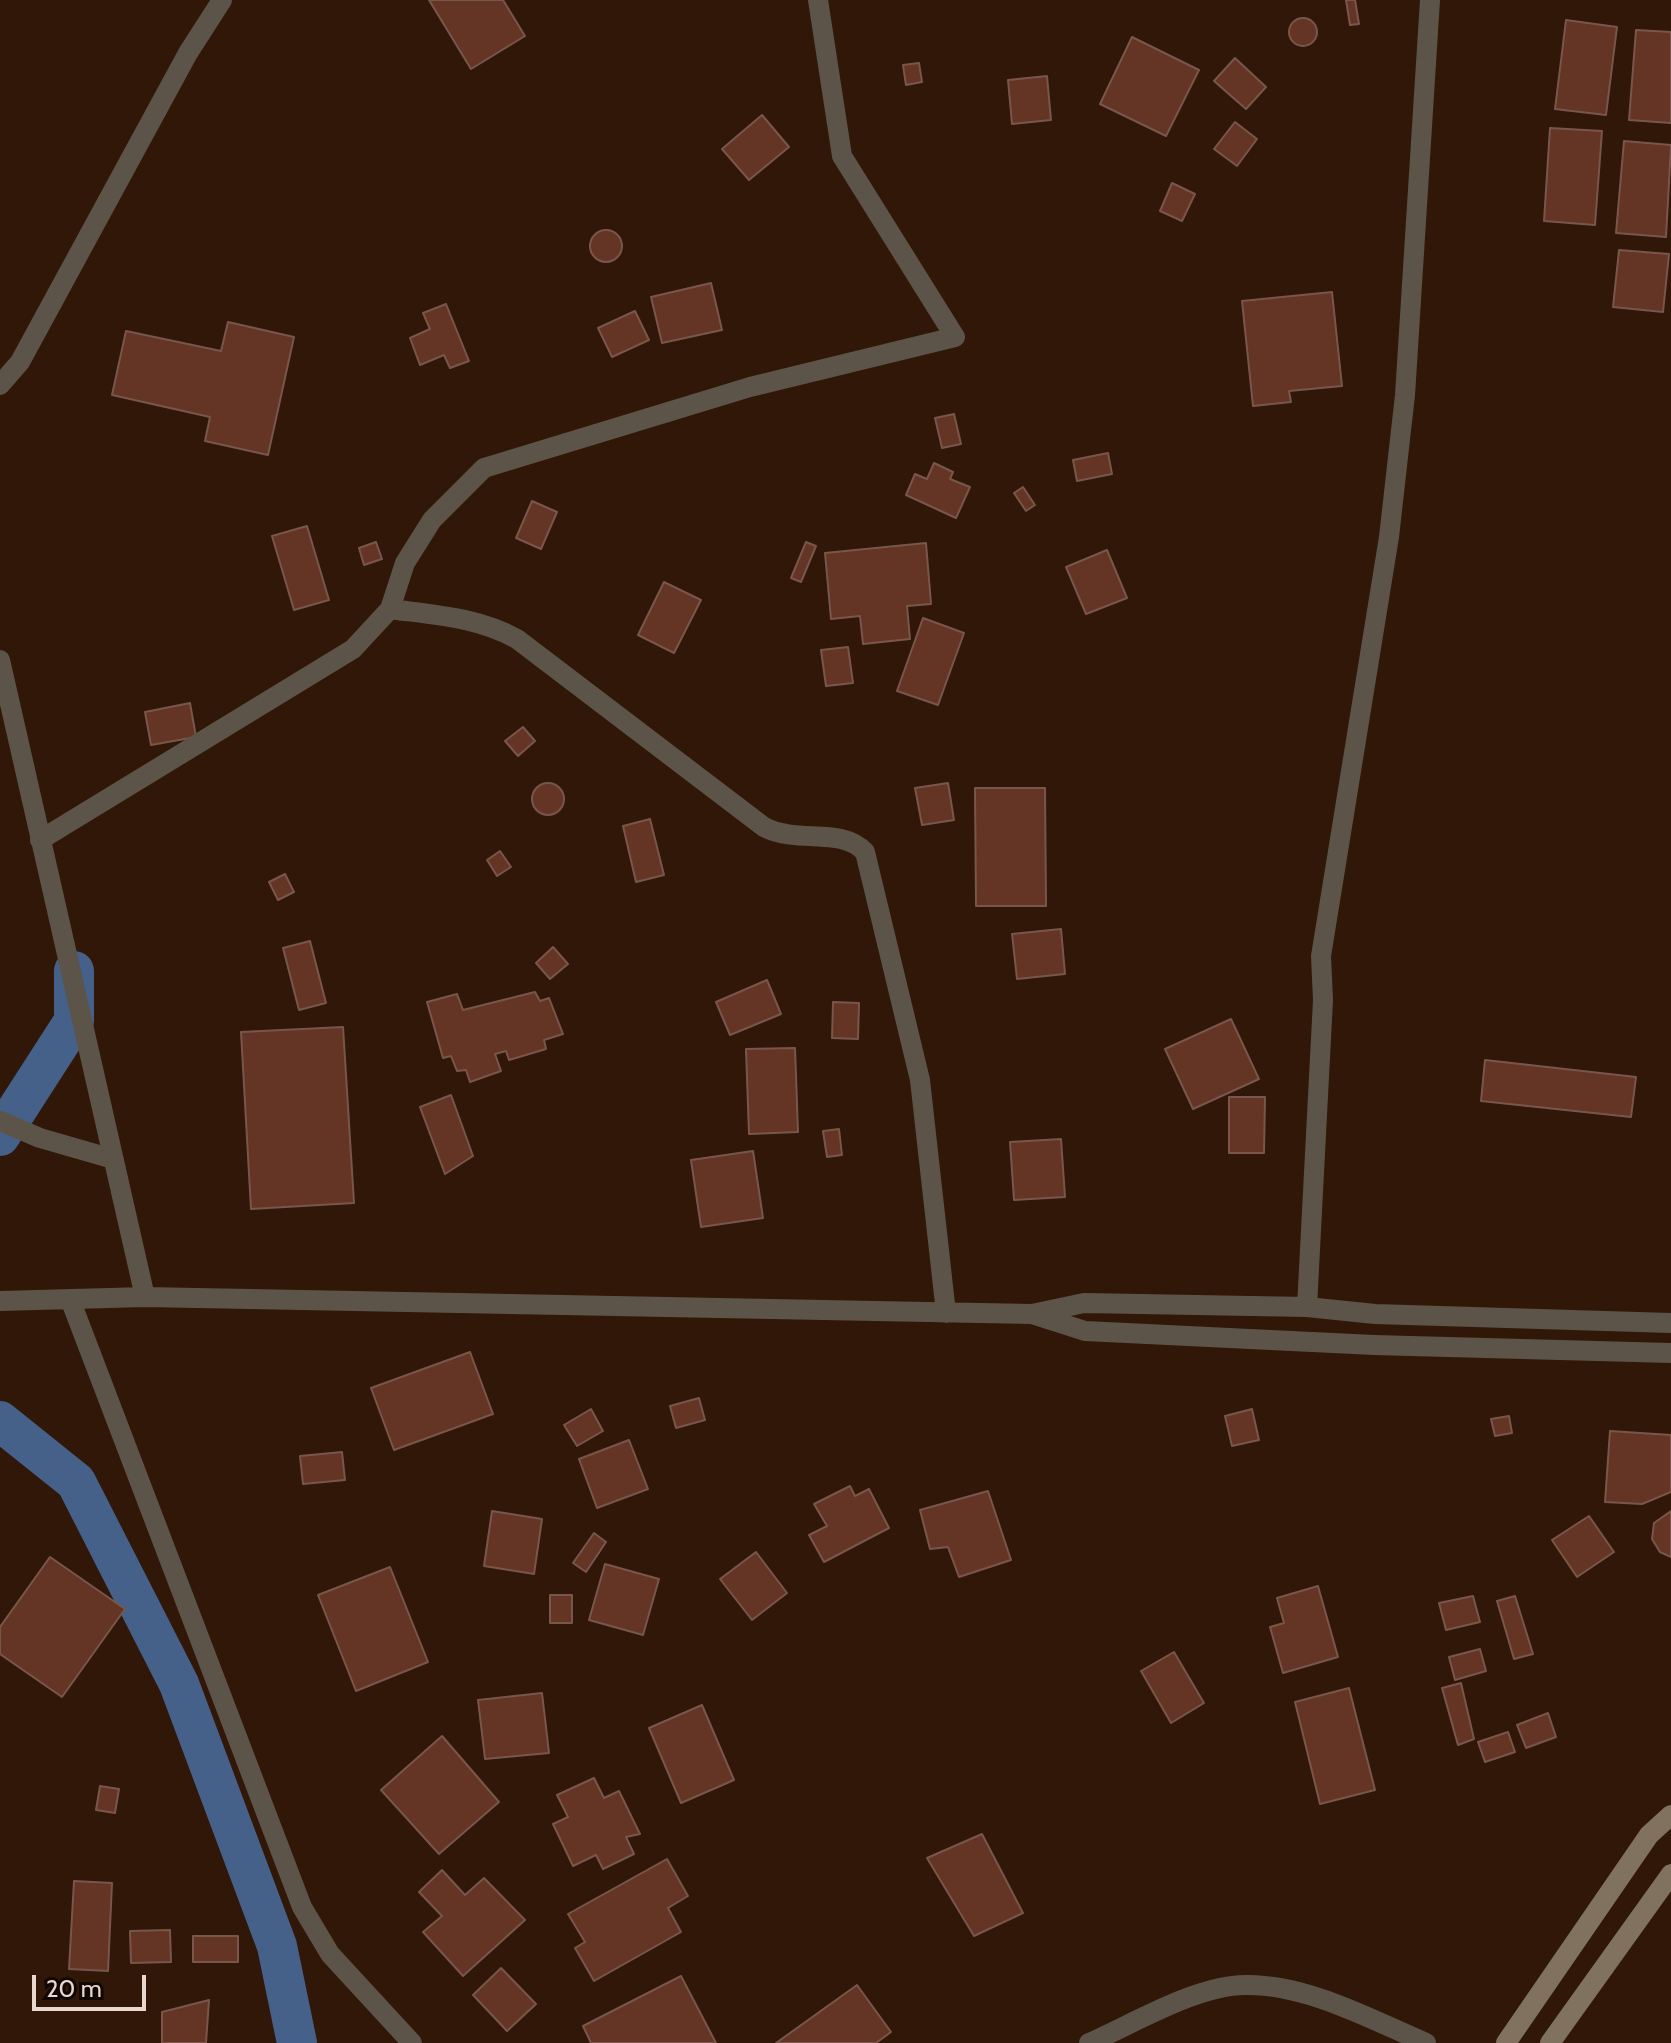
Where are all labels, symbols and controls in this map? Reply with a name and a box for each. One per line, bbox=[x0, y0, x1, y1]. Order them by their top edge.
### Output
scale bar bbox=[36, 1959, 150, 2009]
text: 20 m bbox=[46, 1974, 102, 2003]

